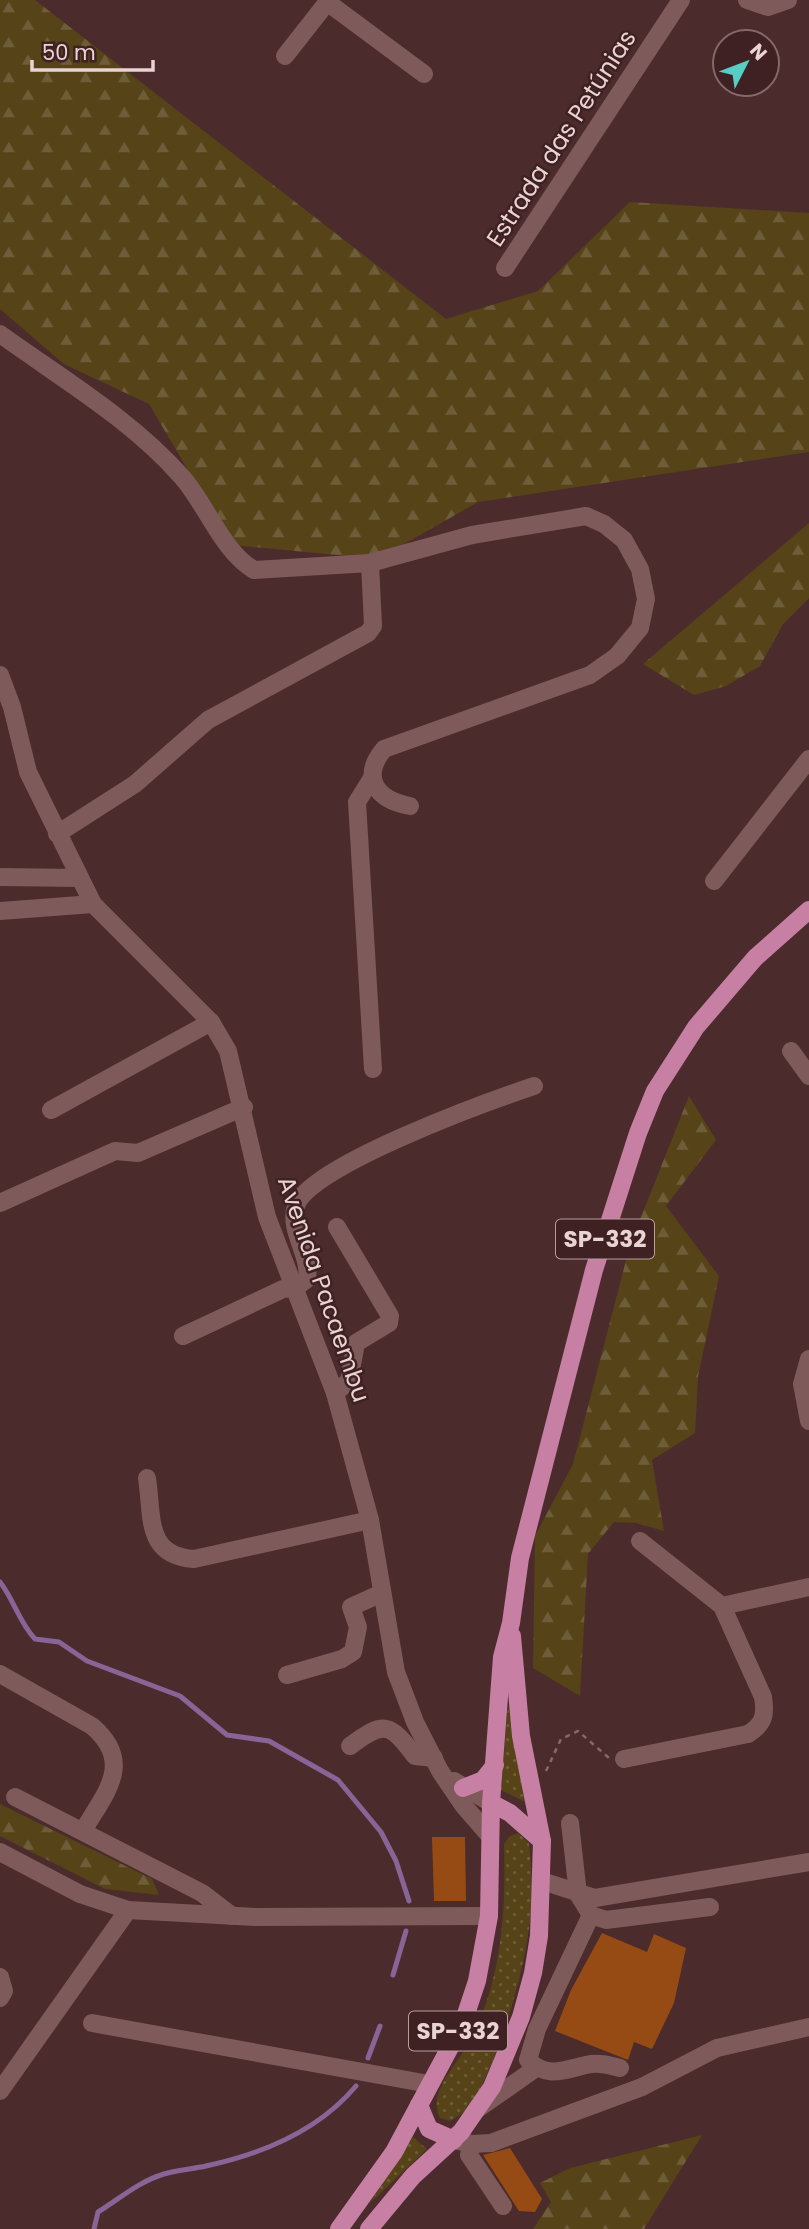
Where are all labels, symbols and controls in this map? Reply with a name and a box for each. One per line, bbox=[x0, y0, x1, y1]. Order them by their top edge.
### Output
street label: Estrada das Petúnias bbox=[479, 23, 643, 253]
scale bar bbox=[32, 28, 152, 72]
north arrow bbox=[711, 28, 781, 98]
text: 50 m bbox=[42, 38, 96, 67]
text: N bbox=[743, 38, 773, 66]
street label: Avenida Pacaembu bbox=[270, 1172, 378, 1406]
road number: SP-332 bbox=[556, 1220, 654, 1258]
road number: SP-332 bbox=[409, 2012, 507, 2050]

